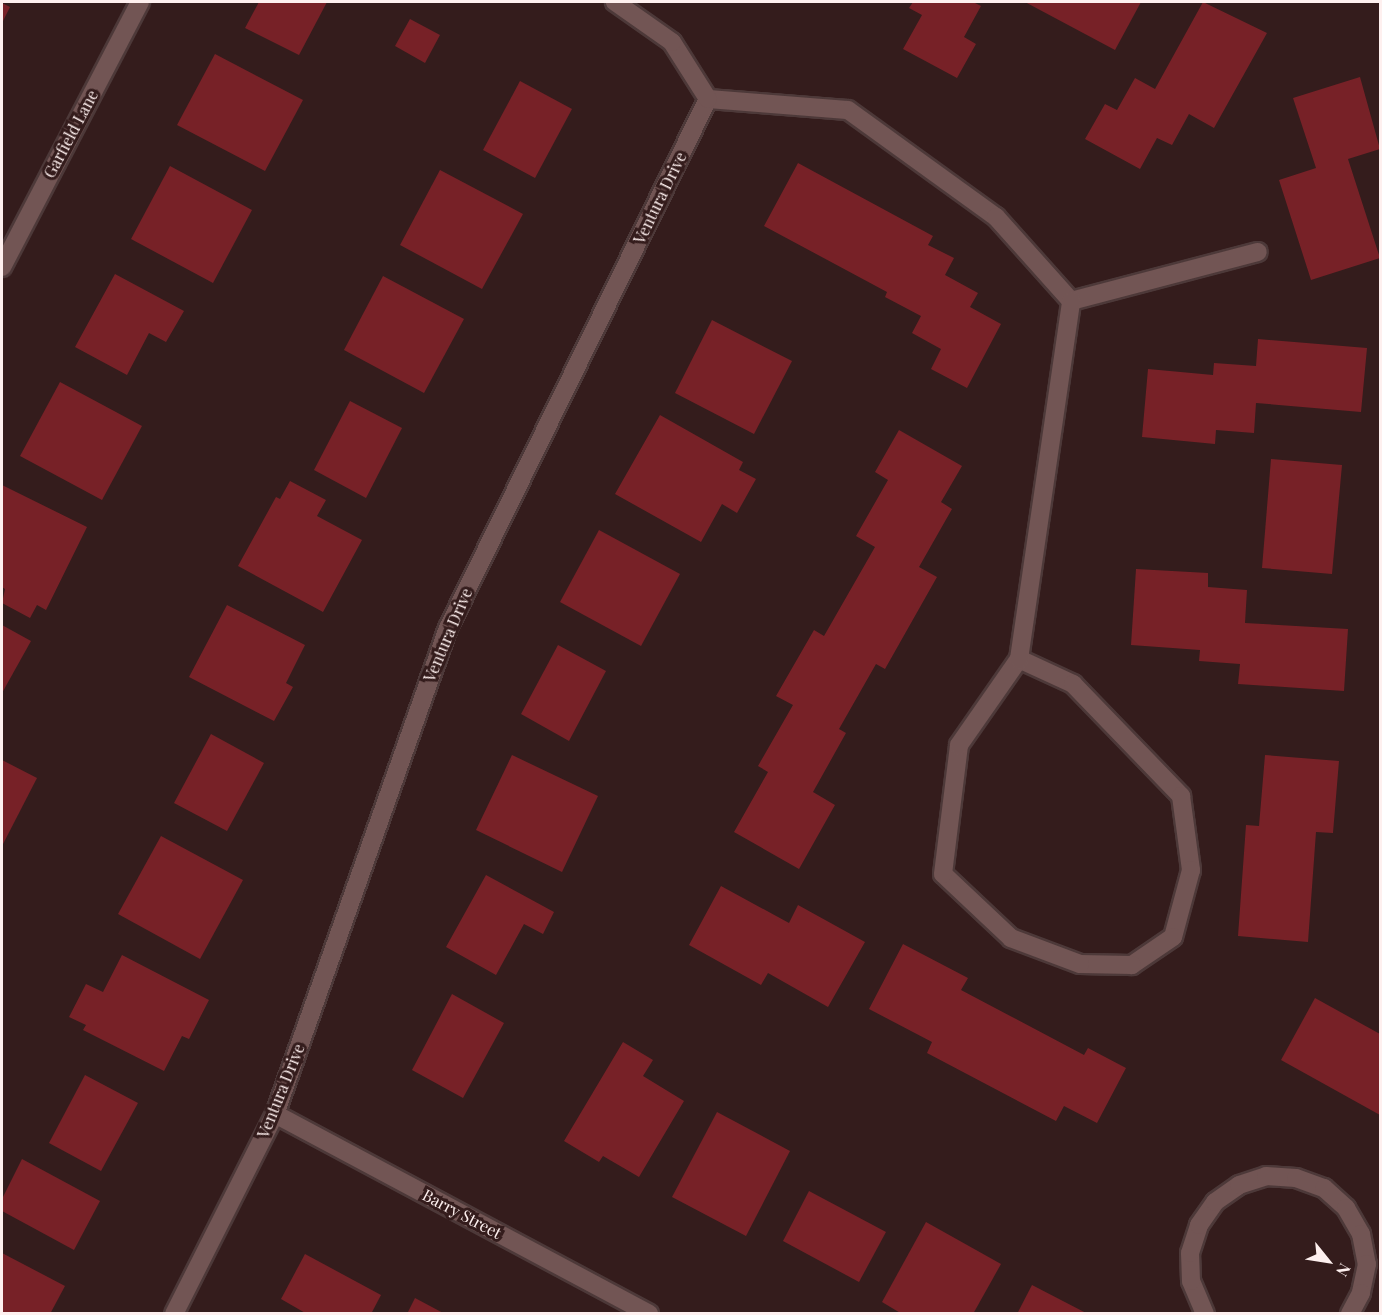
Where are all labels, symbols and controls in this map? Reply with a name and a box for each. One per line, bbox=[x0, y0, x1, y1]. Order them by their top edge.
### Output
street label: Garfield Lane bbox=[40, 87, 102, 181]
street label: Ventura Drive bbox=[629, 149, 691, 247]
street label: Ventura Drive bbox=[420, 585, 476, 685]
street label: Ventura Drive bbox=[253, 1041, 309, 1141]
street label: Barry Street bbox=[419, 1185, 505, 1243]
north arrow bbox=[1298, 1231, 1358, 1291]
text: N bbox=[1332, 1260, 1356, 1281]

